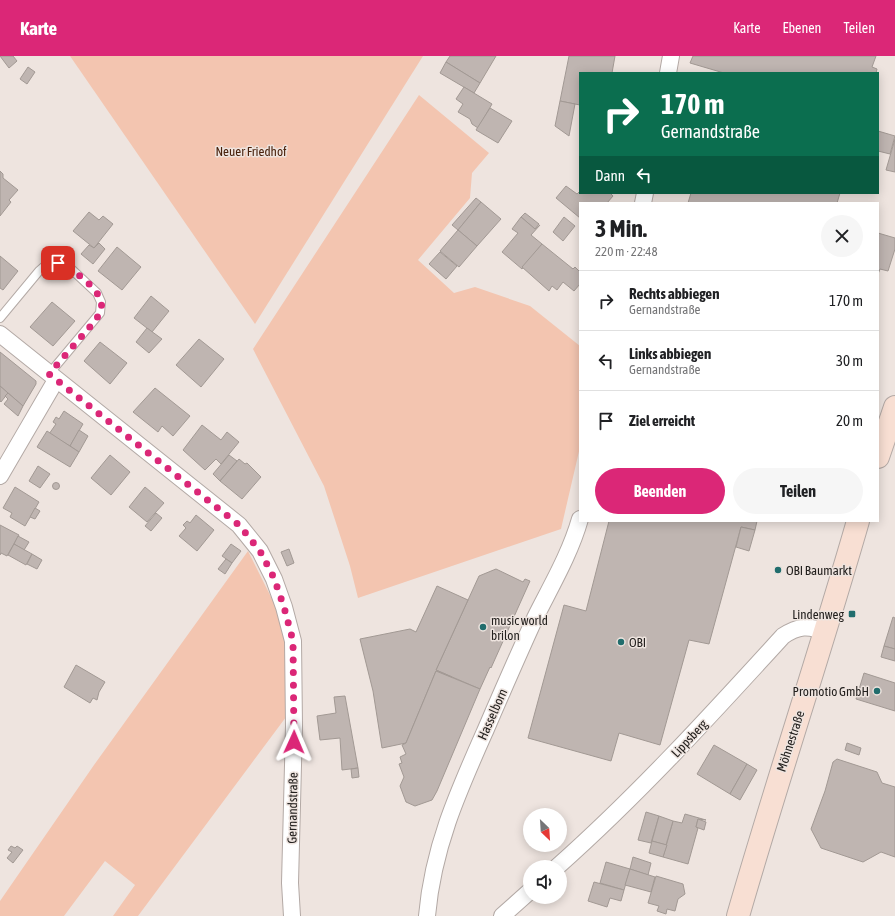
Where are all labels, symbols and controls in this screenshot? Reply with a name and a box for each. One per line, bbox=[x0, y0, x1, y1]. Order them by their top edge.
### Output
text: Karte bbox=[20, 17, 57, 39]
text: Karte bbox=[733, 20, 760, 36]
text: Ebenen bbox=[782, 20, 821, 36]
text: Teilen bbox=[843, 20, 875, 36]
icon: right bbox=[595, 88, 647, 140]
text: 170 m bbox=[661, 88, 724, 120]
text: Gernandstraße bbox=[661, 121, 760, 142]
park label: Neuer Friedhof bbox=[215, 144, 287, 159]
icon: left bbox=[633, 164, 655, 186]
text: Dann bbox=[595, 167, 625, 184]
text: 3 Min. bbox=[595, 215, 647, 242]
button: close bbox=[821, 215, 863, 257]
text: 220 m · 22:48 bbox=[595, 244, 658, 259]
pin bbox=[41, 246, 75, 280]
icon: arrive bbox=[47, 252, 69, 274]
text: Rechts abbiegen bbox=[629, 285, 719, 302]
icon: right bbox=[595, 290, 617, 312]
text: 170 m bbox=[829, 292, 863, 309]
text: Gernandstraße bbox=[629, 302, 700, 317]
text: Links abbiegen bbox=[629, 345, 711, 362]
icon: left bbox=[595, 350, 617, 372]
text: 30 m bbox=[836, 352, 863, 369]
text: Gernandstraße bbox=[629, 362, 700, 377]
icon: arrive bbox=[595, 410, 617, 432]
text: Ziel erreicht bbox=[629, 412, 695, 429]
text: 20 m bbox=[836, 412, 863, 429]
button: Beenden bbox=[595, 468, 725, 514]
button: Teilen bbox=[733, 468, 863, 514]
place label: OBI Baumarkt bbox=[786, 563, 852, 578]
marker: OBI Baumarkt bbox=[773, 565, 783, 575]
place label: Lindenweg bbox=[792, 607, 844, 622]
marker: Lindenweg bbox=[847, 609, 857, 619]
place label: music world brilon bbox=[491, 613, 548, 643]
marker: music world brilon bbox=[478, 622, 488, 632]
place label: OBI bbox=[629, 635, 646, 650]
marker: OBI bbox=[616, 637, 626, 647]
place label: Promotio GmbH bbox=[793, 684, 869, 699]
street label: Hasselborn bbox=[475, 686, 510, 742]
marker: Promotio GmbH bbox=[872, 686, 882, 696]
street label: Möhnestraße bbox=[774, 709, 807, 774]
street label: Lippsberg bbox=[668, 716, 711, 760]
position arrow bbox=[273, 721, 315, 763]
street label: Gernandstraße bbox=[284, 772, 301, 844]
north arrow bbox=[523, 808, 567, 852]
map controls bbox=[523, 808, 567, 904]
button: sound bbox=[523, 860, 567, 904]

